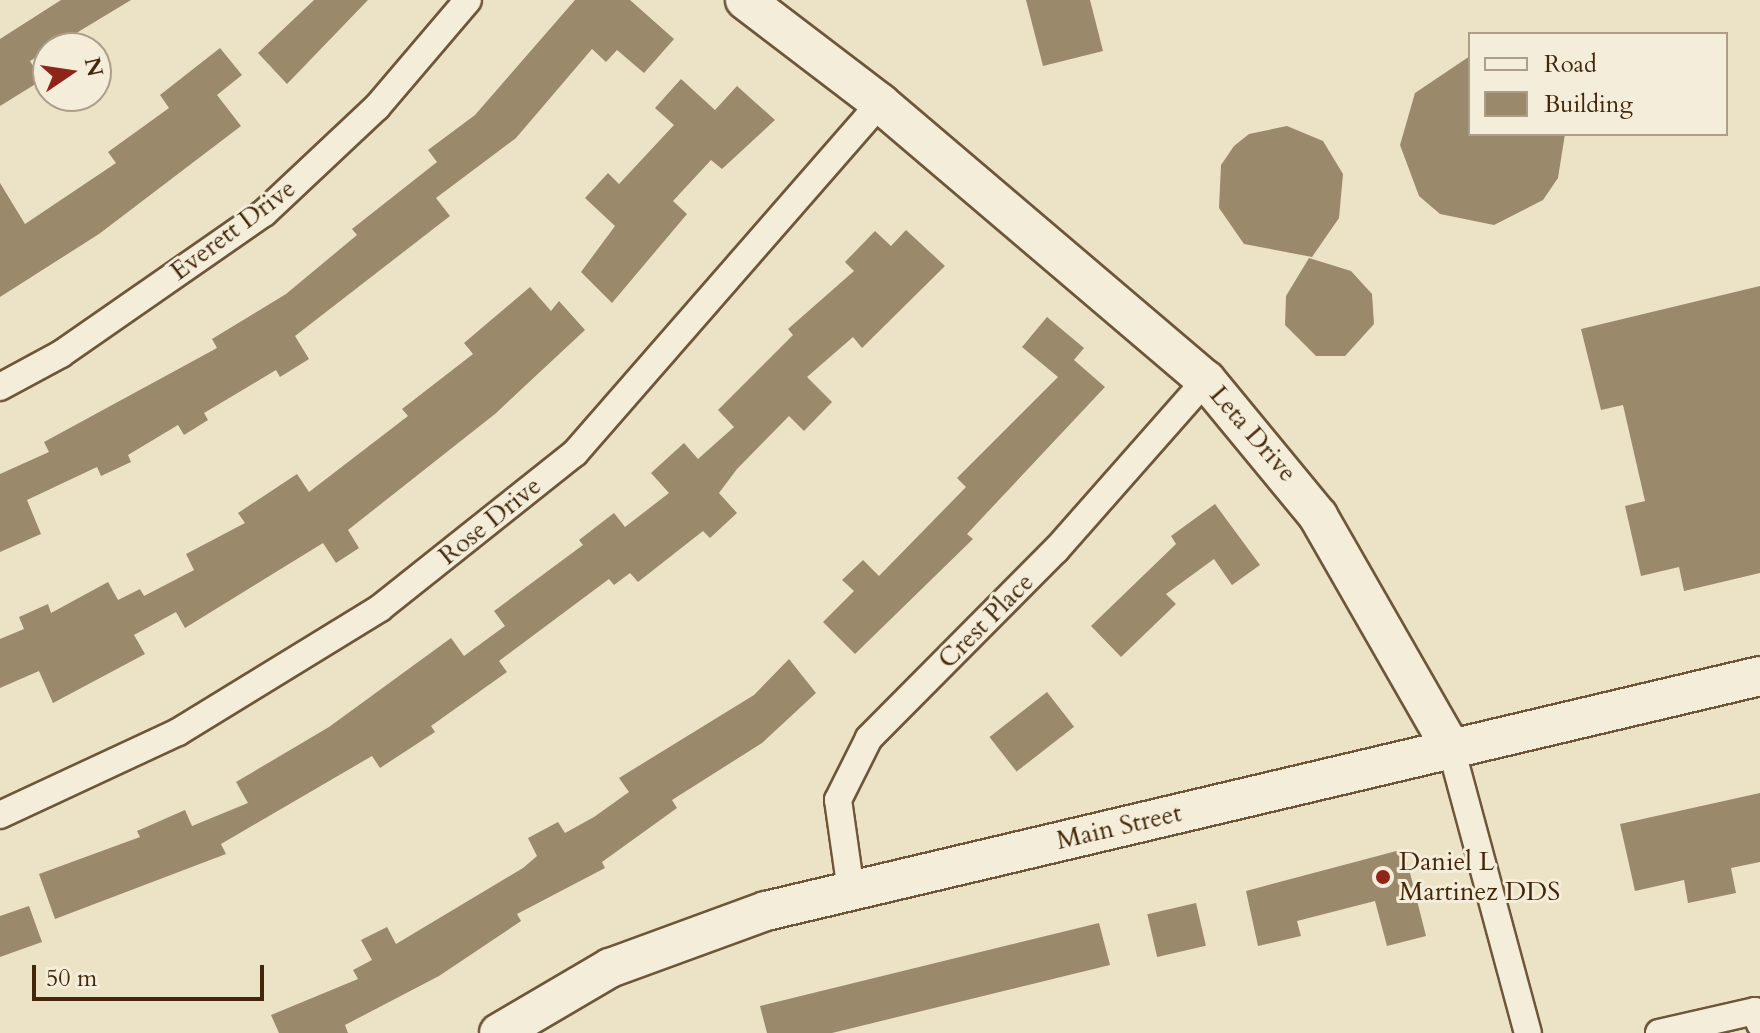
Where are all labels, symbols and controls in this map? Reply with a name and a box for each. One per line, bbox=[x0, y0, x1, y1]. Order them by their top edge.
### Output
north arrow bbox=[32, 32, 112, 112]
legend bbox=[1468, 32, 1728, 136]
text: Road bbox=[1544, 48, 1597, 81]
text: N bbox=[77, 54, 110, 80]
text: Building bbox=[1544, 88, 1633, 121]
street label: Everett Drive bbox=[164, 173, 302, 287]
street label: Leta Drive bbox=[1203, 380, 1303, 488]
street label: Rose Drive bbox=[433, 470, 547, 572]
street label: Crest Place bbox=[932, 567, 1040, 675]
street label: Main Street bbox=[1053, 797, 1185, 857]
place label: Daniel L Martinez DDS bbox=[1399, 846, 1560, 908]
marker: Daniel L Martinez DDS bbox=[1374, 868, 1392, 886]
scale bar bbox=[36, 949, 268, 999]
text: 50 m bbox=[46, 962, 97, 995]

